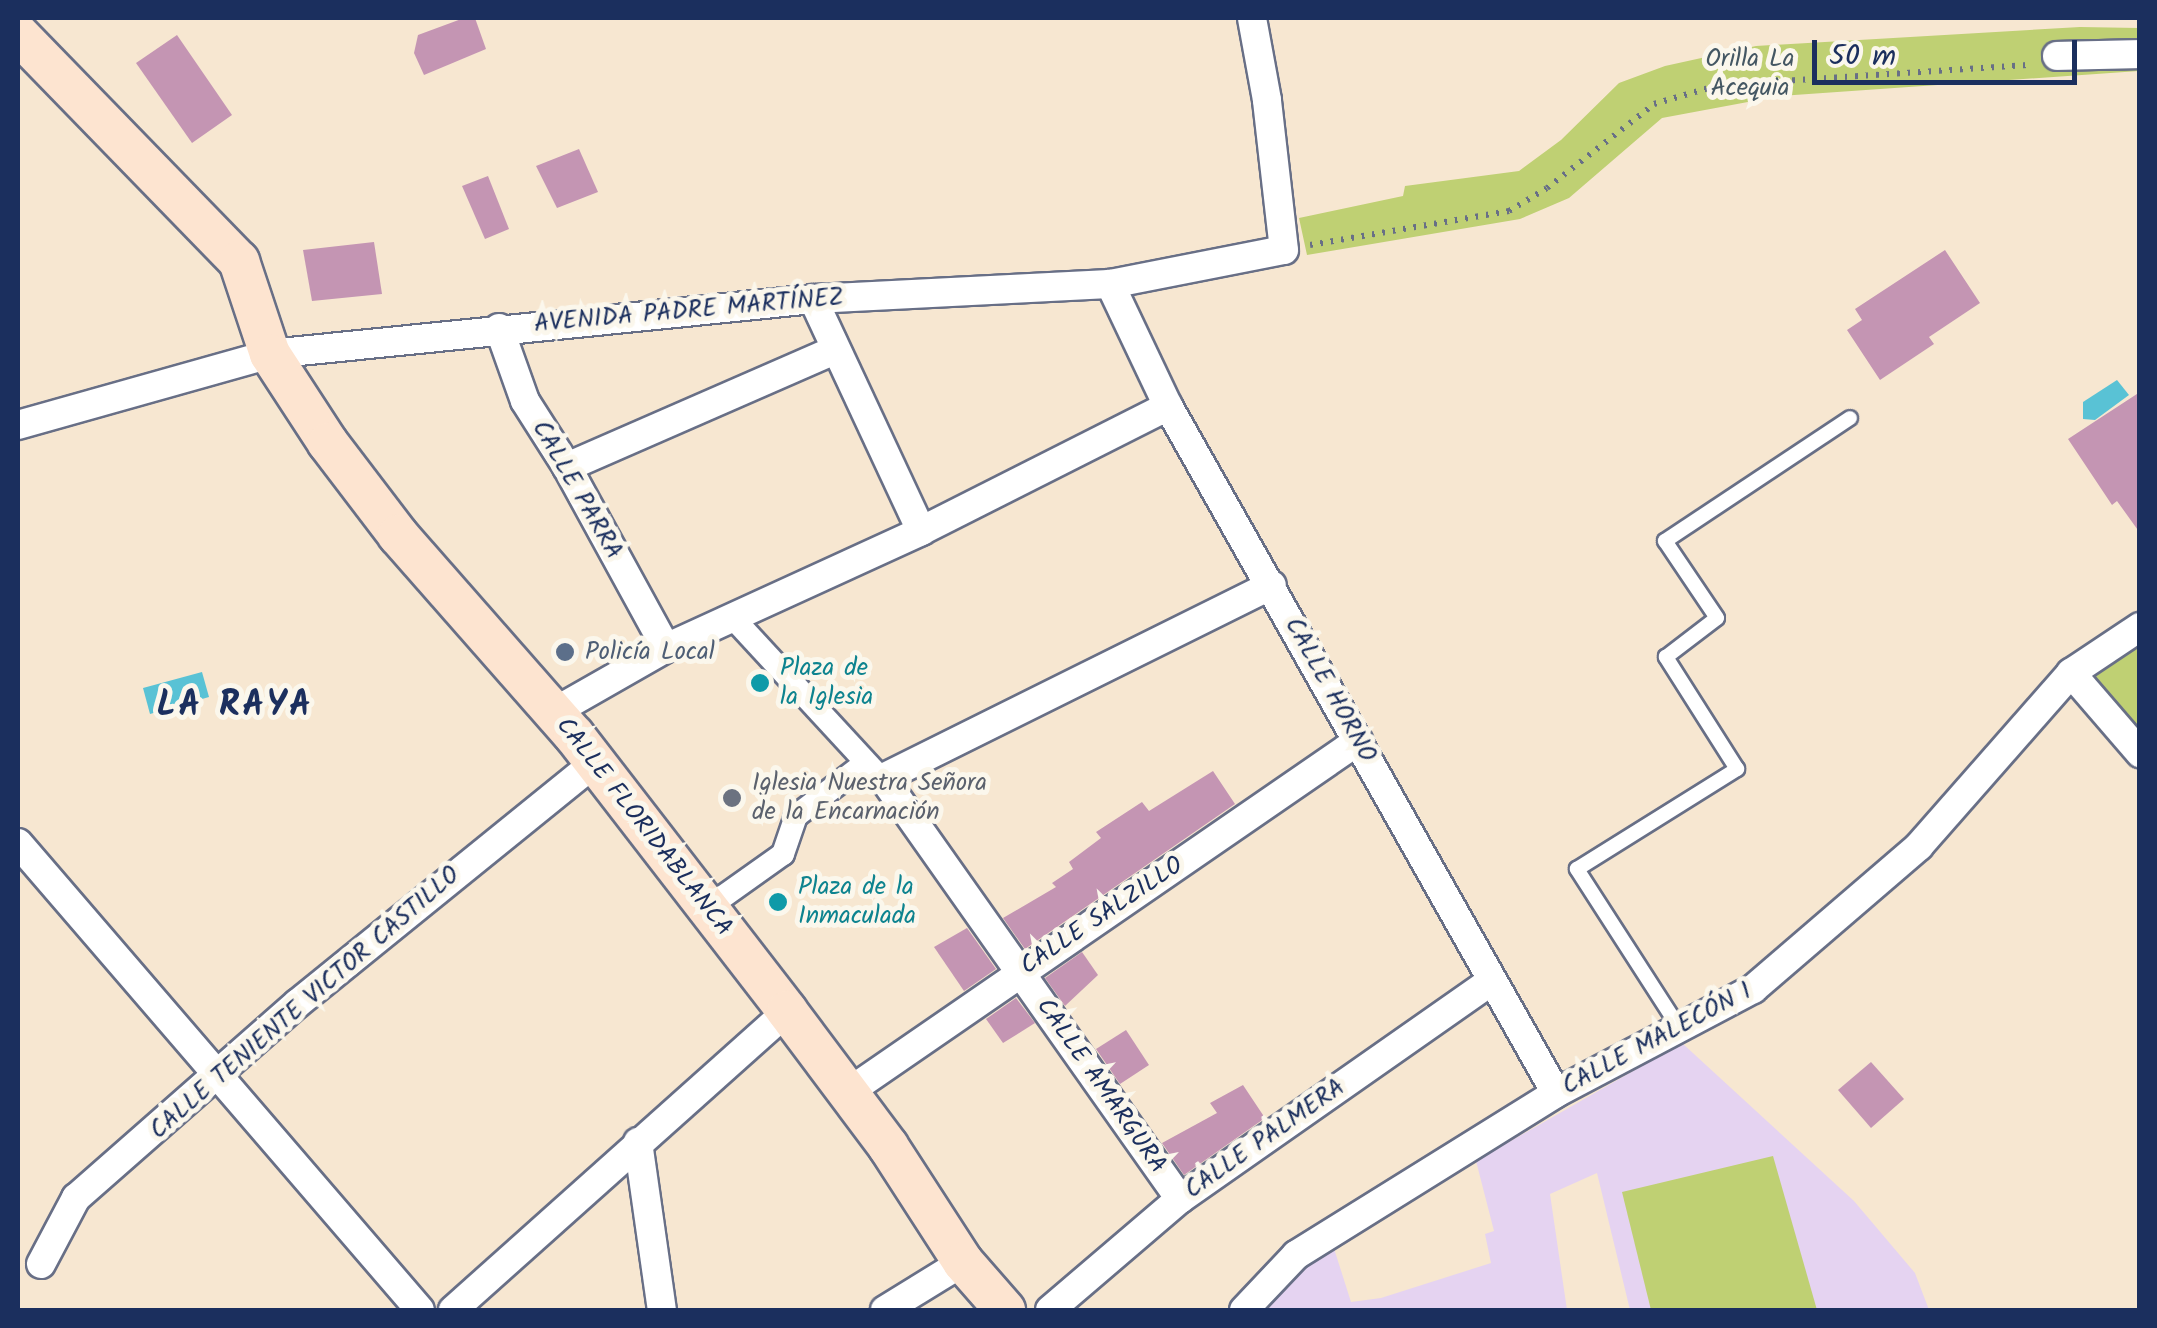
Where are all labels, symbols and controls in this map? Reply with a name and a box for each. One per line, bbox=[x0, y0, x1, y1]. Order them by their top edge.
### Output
scale bar bbox=[1817, 20, 2082, 82]
text: 50 m bbox=[1829, 33, 1896, 81]
park label: Orilla La Acequia bbox=[1706, 45, 1794, 104]
street label: AVENIDA PADRE MARTÍNEZ bbox=[533, 283, 845, 339]
street label: CALLE PARRA bbox=[525, 415, 629, 565]
street label: CALLE HORNO bbox=[1278, 612, 1382, 768]
place label: Policía Local bbox=[585, 637, 715, 667]
marker: Policía Local bbox=[554, 641, 576, 663]
place label: Plaza de la Iglesia bbox=[780, 654, 873, 713]
marker: Plaza de la Iglesia bbox=[749, 672, 771, 694]
district label: LA RAYA bbox=[157, 685, 313, 727]
street label: CALLE FLORIDABLANCA bbox=[549, 711, 739, 943]
place label: Iglesia Nuestra Señora de la Encarnación bbox=[752, 769, 987, 828]
marker: Iglesia Nuestra Señora de la Encarnación bbox=[721, 787, 743, 809]
street label: CALLE SALZILLO bbox=[1015, 850, 1189, 982]
street label: CALLE TENIENTE VICTOR CASTILLO bbox=[144, 860, 466, 1146]
place label: Plaza de la Inmaculada bbox=[798, 873, 916, 932]
marker: Plaza de la Inmaculada bbox=[767, 891, 789, 913]
street label: CALLE MALECÓN 1 bbox=[1557, 976, 1757, 1102]
street label: CALLE AMARGURA bbox=[1029, 993, 1173, 1179]
street label: CALLE PALMERA bbox=[1179, 1073, 1351, 1205]

